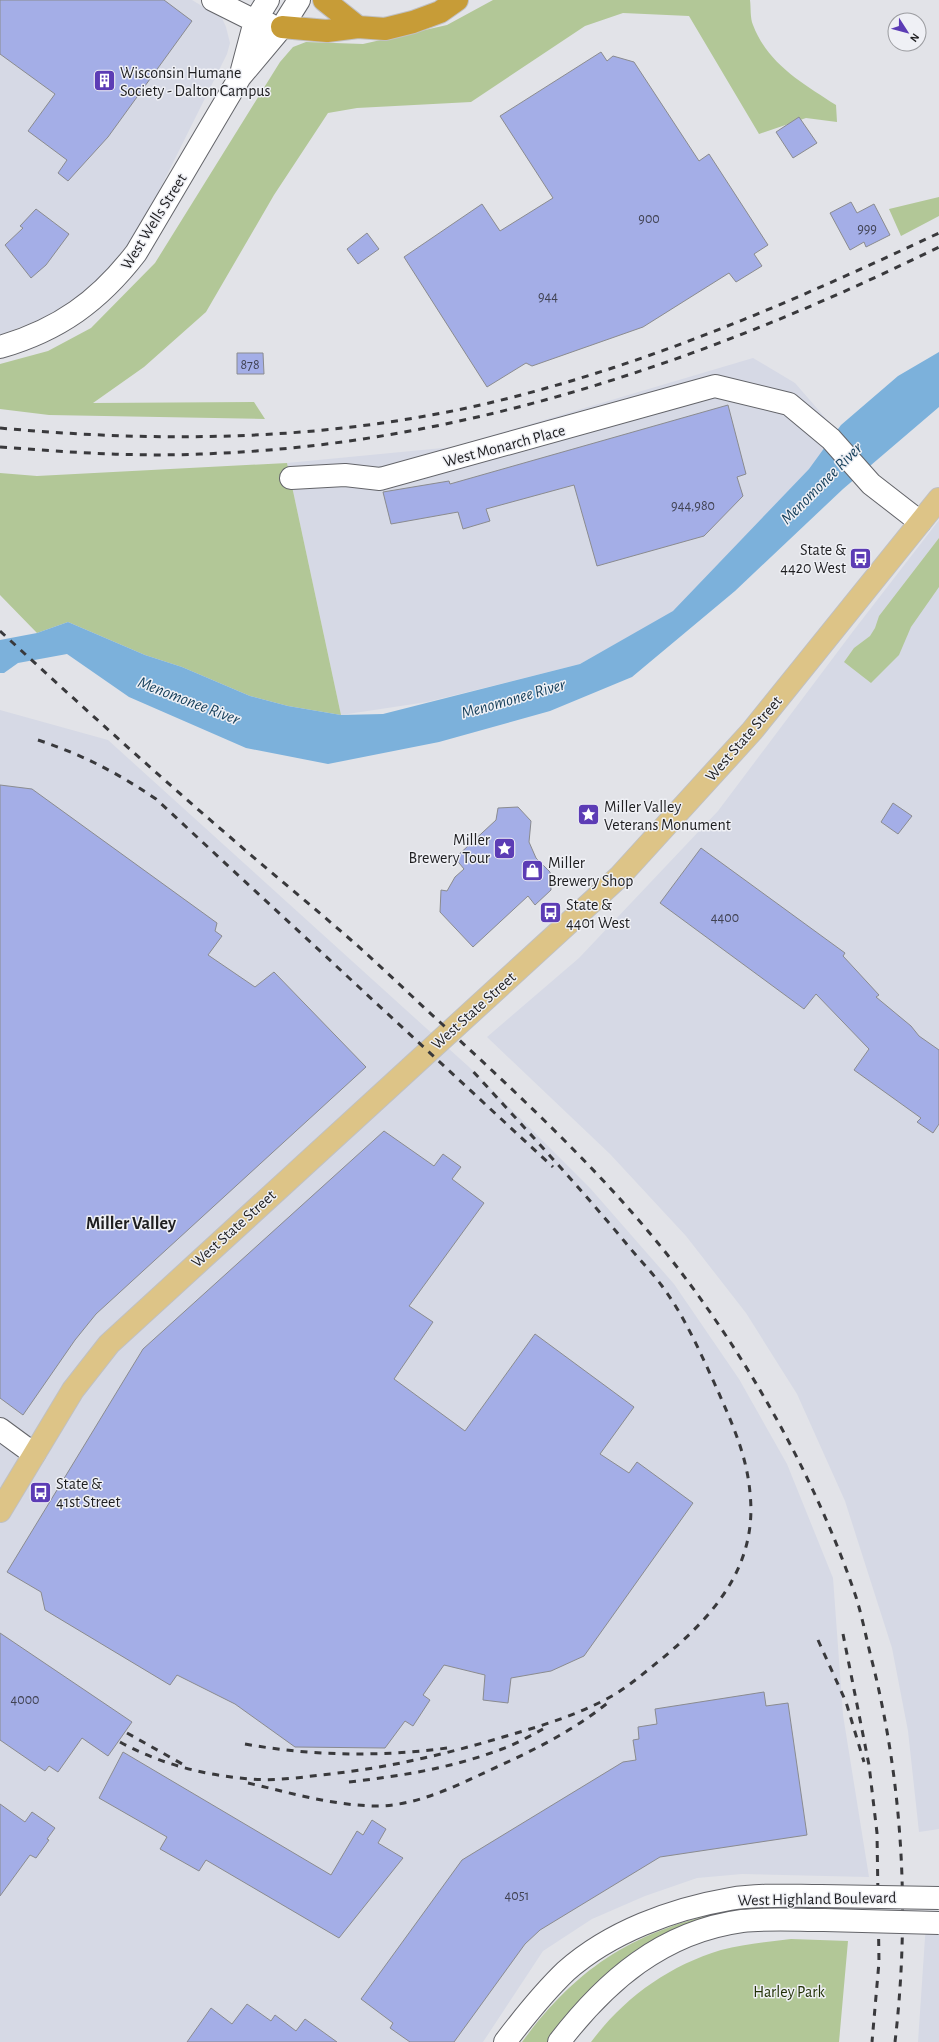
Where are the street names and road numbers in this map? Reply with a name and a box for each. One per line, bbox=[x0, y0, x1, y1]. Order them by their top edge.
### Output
street label: West Wells Street bbox=[118, 171, 190, 272]
street label: West Monarch Place bbox=[442, 422, 567, 470]
street label: West State Street bbox=[703, 693, 785, 784]
street label: West State Street bbox=[428, 969, 519, 1053]
street label: West State Street bbox=[188, 1187, 279, 1271]
street label: West Highland Boulevard bbox=[737, 1890, 897, 1908]

